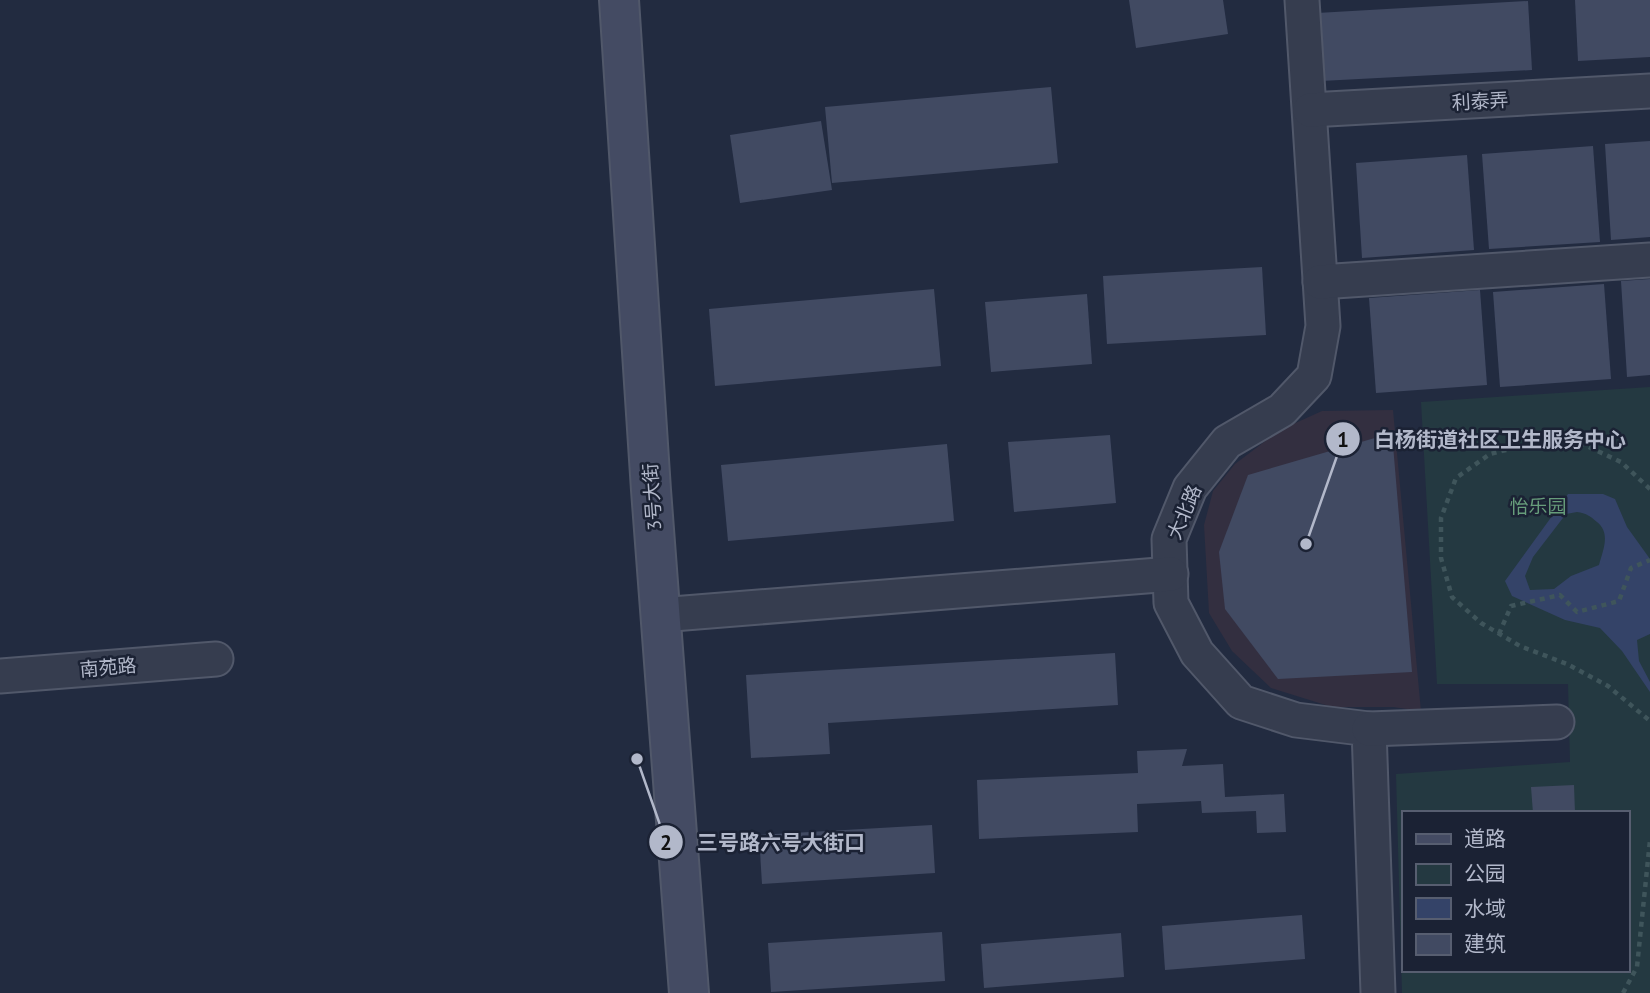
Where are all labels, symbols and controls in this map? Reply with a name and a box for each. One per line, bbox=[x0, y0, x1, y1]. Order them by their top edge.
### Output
street label: 利泰弄 bbox=[1451, 88, 1509, 114]
callout: 白杨街道社区卫生服务中心 bbox=[1325, 418, 1640, 460]
text: 1 bbox=[1337, 426, 1349, 453]
text: 白杨街道社区卫生服务中心 bbox=[1374, 426, 1626, 453]
street label: 3号大街 bbox=[638, 463, 666, 531]
street label: 大北路 bbox=[1162, 481, 1206, 543]
park label: 怡乐园 bbox=[1509, 494, 1567, 518]
street label: 南苑路 bbox=[79, 653, 137, 681]
legend bbox=[1402, 811, 1629, 972]
callout: 三号路六号大街口 bbox=[648, 821, 879, 863]
text: 道路 bbox=[1464, 825, 1506, 852]
text: 2 bbox=[660, 829, 672, 856]
text: 三号路六号大街口 bbox=[697, 829, 865, 856]
text: 公园 bbox=[1464, 860, 1506, 887]
text: 水域 bbox=[1464, 895, 1506, 922]
text: 建筑 bbox=[1464, 930, 1506, 957]

